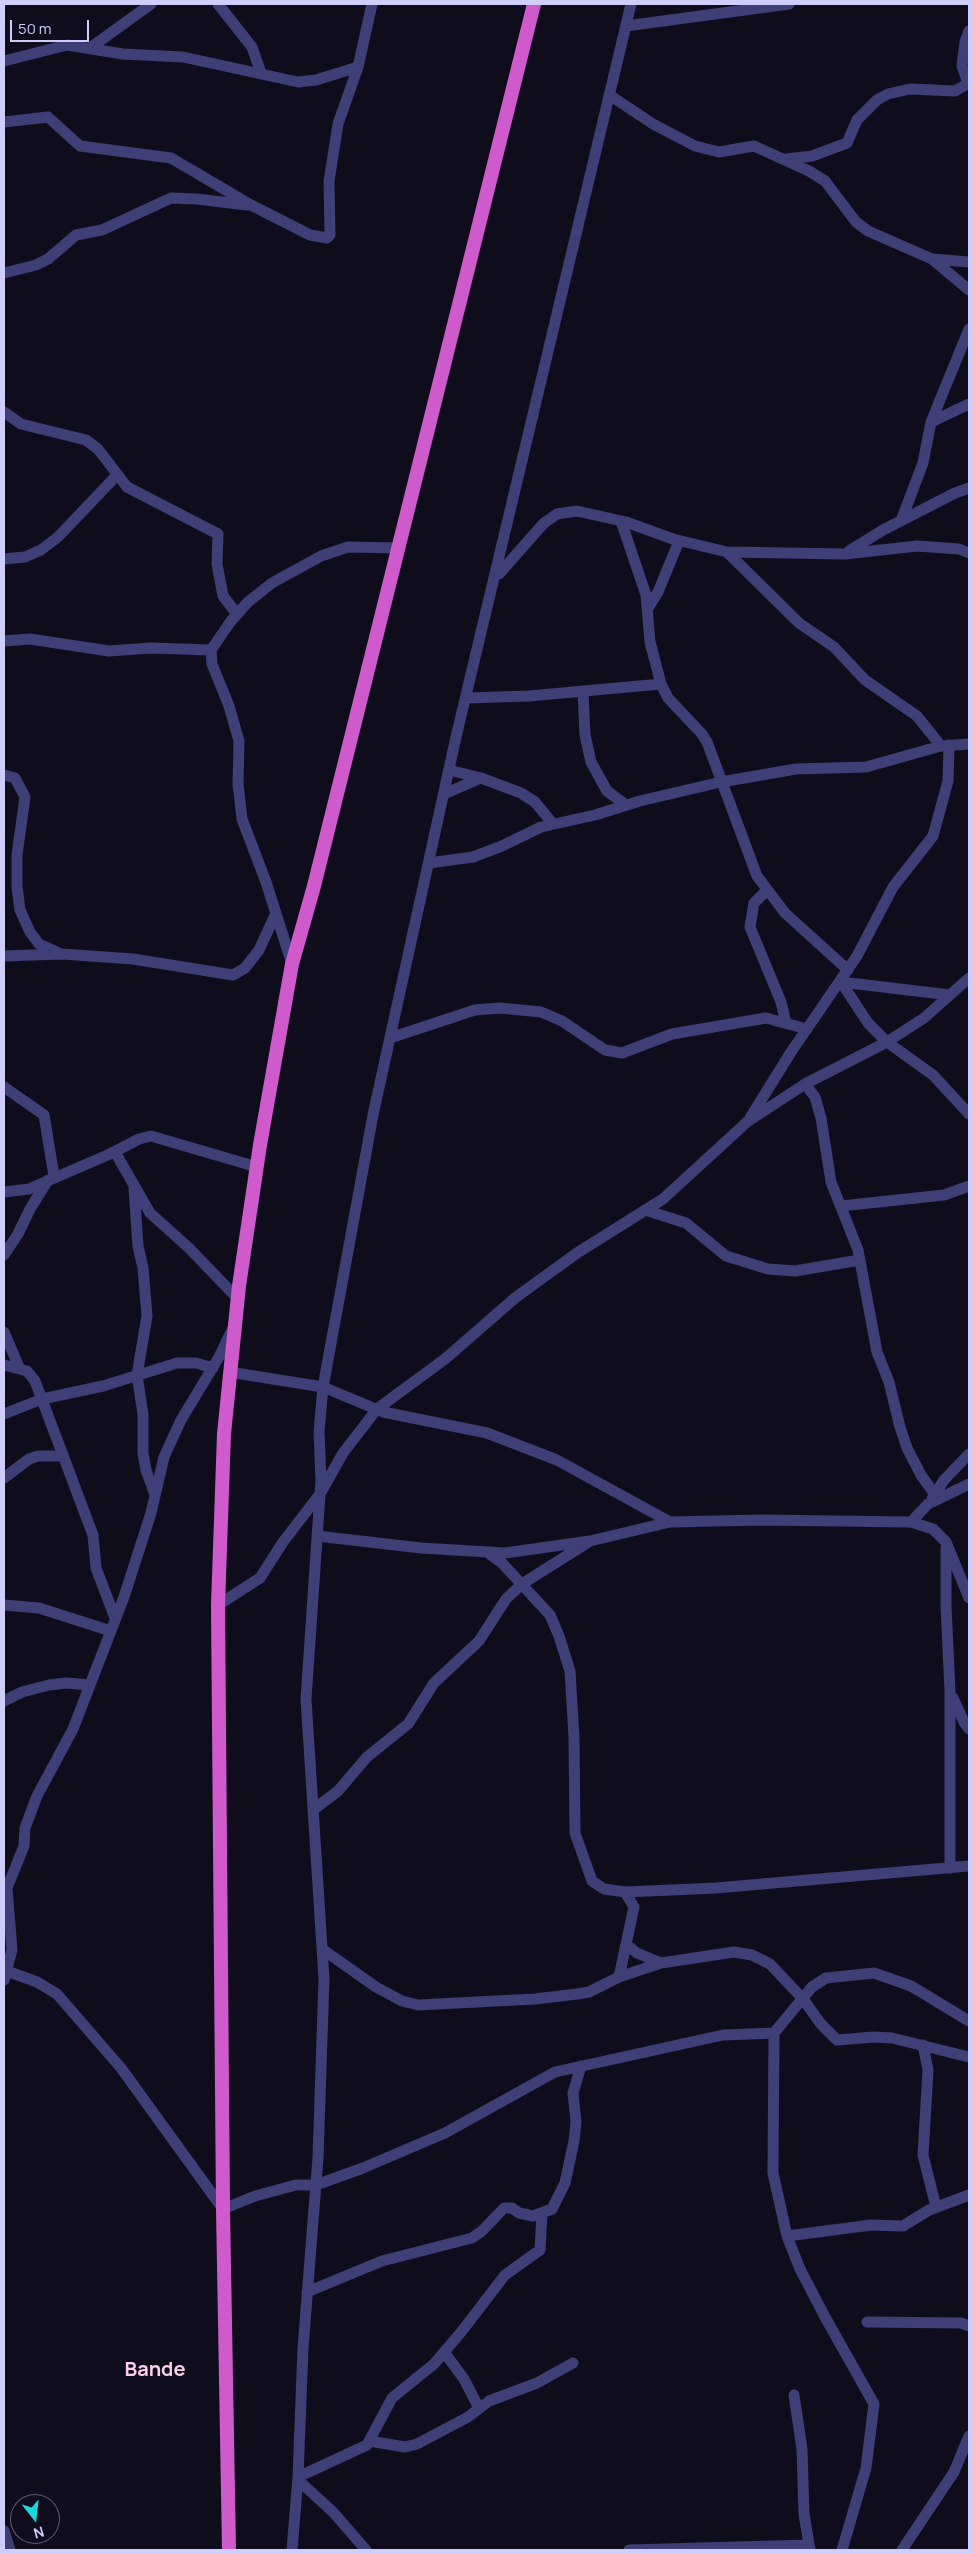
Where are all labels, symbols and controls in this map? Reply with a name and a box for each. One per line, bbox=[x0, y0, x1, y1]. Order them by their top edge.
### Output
scale bar bbox=[12, 10, 91, 42]
text: 50 m bbox=[18, 18, 52, 39]
district label: Bande bbox=[125, 2358, 185, 2382]
north arrow bbox=[10, 2494, 60, 2544]
text: N bbox=[32, 2522, 46, 2543]

